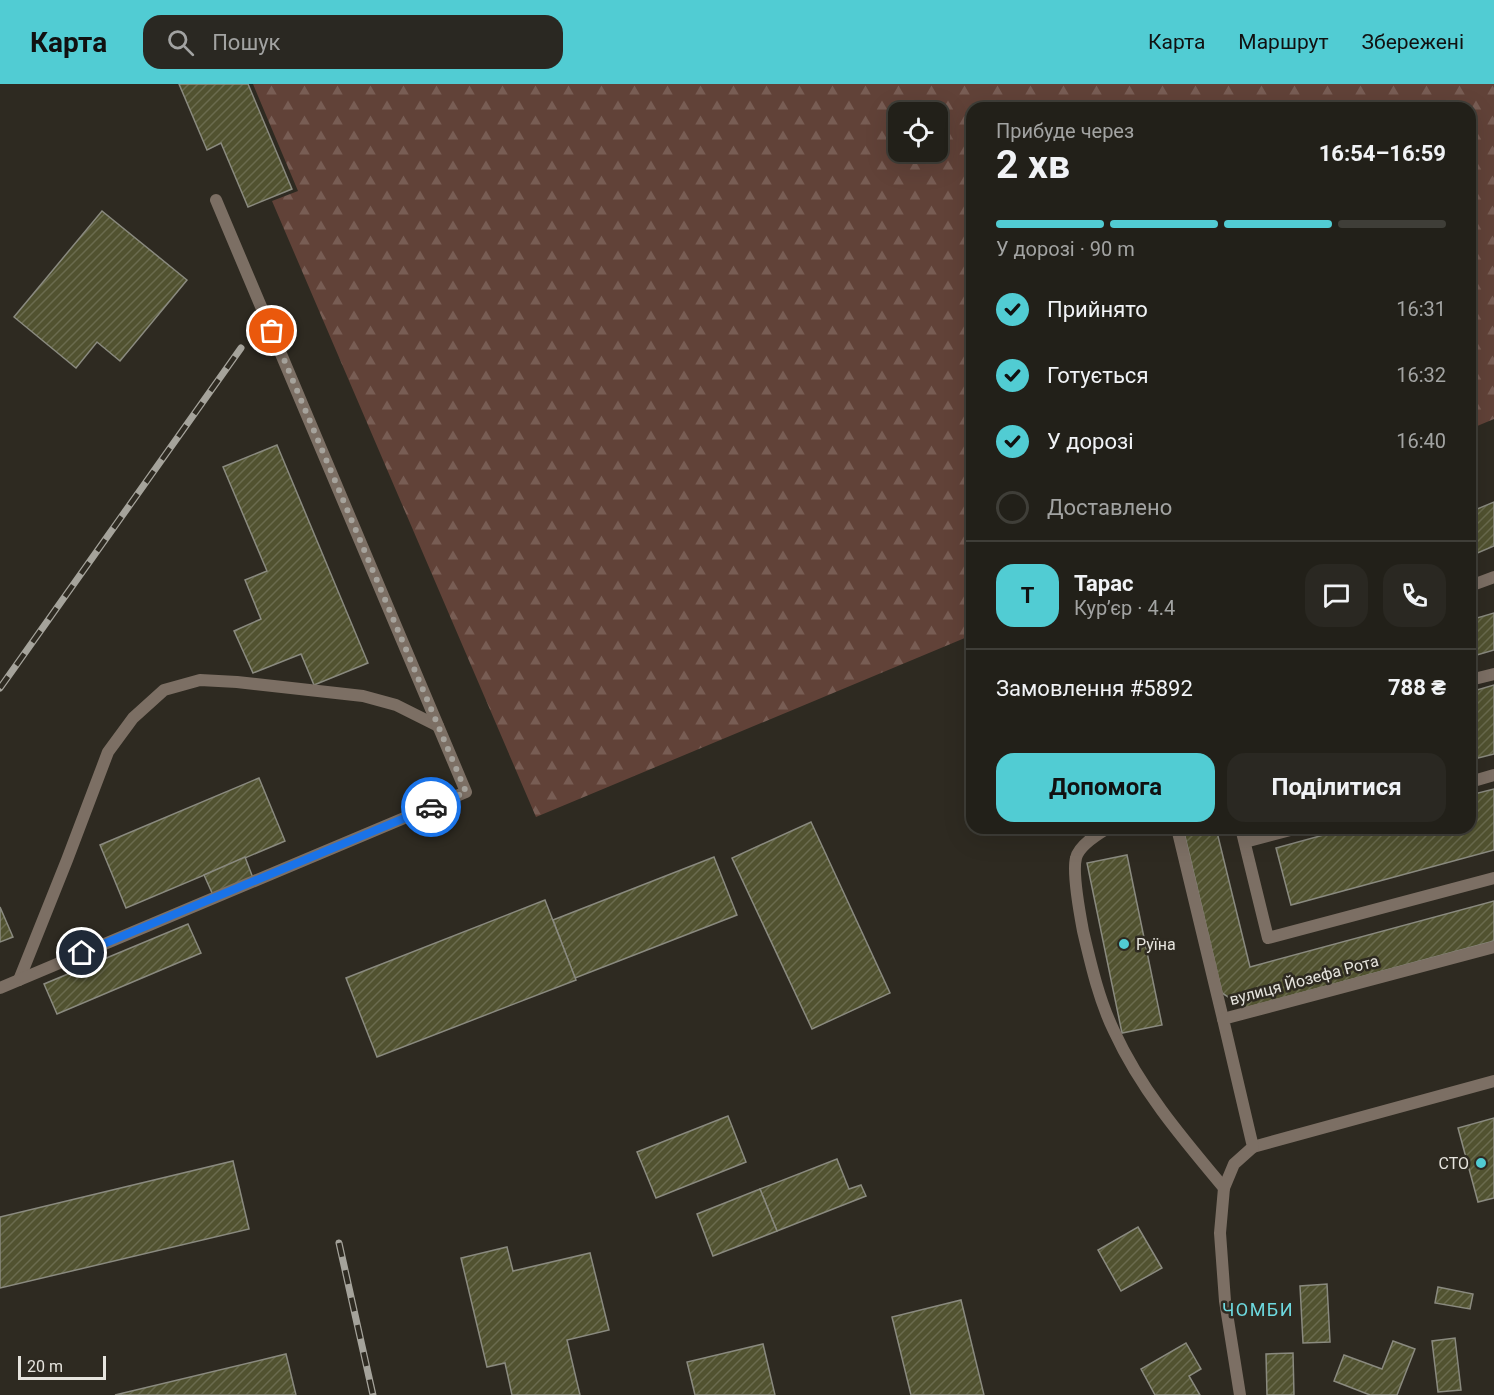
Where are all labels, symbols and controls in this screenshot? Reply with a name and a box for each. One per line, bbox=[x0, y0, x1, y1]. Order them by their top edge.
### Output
search box bbox=[143, 15, 563, 69]
text: Карта bbox=[30, 26, 107, 59]
icon: search bbox=[164, 26, 197, 59]
text: Пошук bbox=[212, 30, 280, 55]
text: Карта bbox=[1148, 30, 1205, 54]
text: Маршрут bbox=[1238, 30, 1329, 54]
text: Збережені bbox=[1362, 30, 1464, 54]
map controls bbox=[888, 102, 948, 162]
button: locate bbox=[888, 102, 948, 162]
text: Прибуде через bbox=[996, 119, 1134, 143]
text: 16:54–16:59 bbox=[1319, 141, 1446, 166]
text: 2 хв bbox=[996, 142, 1070, 188]
text: У дорозі · 90 m bbox=[996, 237, 1135, 261]
icon: check bbox=[996, 293, 1029, 326]
text: Прийнято bbox=[1047, 297, 1148, 322]
text: 16:31 bbox=[1396, 297, 1446, 321]
pin bbox=[246, 305, 297, 356]
icon: bag bbox=[255, 314, 288, 347]
icon: check bbox=[996, 359, 1029, 392]
text: Готується bbox=[1047, 363, 1148, 388]
text: 16:32 bbox=[1396, 363, 1446, 387]
icon: check bbox=[996, 425, 1029, 458]
text: У дорозі bbox=[1047, 429, 1134, 454]
text: 16:40 bbox=[1396, 429, 1446, 453]
text: Доставлено bbox=[1047, 495, 1172, 520]
button: chat bbox=[1305, 564, 1368, 627]
button: phone bbox=[1383, 564, 1446, 627]
text: Тарас bbox=[1074, 571, 1133, 596]
text: Т bbox=[1021, 583, 1034, 608]
text: Кур’єр · 4.4 bbox=[1074, 596, 1175, 620]
text: 788 ₴ bbox=[1388, 675, 1446, 700]
text: Замовлення #5892 bbox=[996, 676, 1193, 701]
button: Допомога bbox=[996, 753, 1215, 822]
button: Поділитися bbox=[1227, 753, 1446, 822]
courier bbox=[401, 777, 461, 837]
icon: car bbox=[415, 791, 448, 824]
pin bbox=[56, 927, 107, 978]
place label: Руїна bbox=[1136, 935, 1176, 954]
icon: home bbox=[65, 936, 98, 969]
marker: Руїна bbox=[1117, 937, 1131, 951]
street label: вулиця Йозефа Рота bbox=[1227, 951, 1381, 1009]
place label: СТО bbox=[1438, 1154, 1469, 1173]
marker: СТО bbox=[1474, 1156, 1488, 1170]
district label: ЧОМБИ bbox=[1222, 1299, 1294, 1320]
scale bar bbox=[18, 1353, 106, 1380]
text: 20 m bbox=[27, 1357, 63, 1376]

